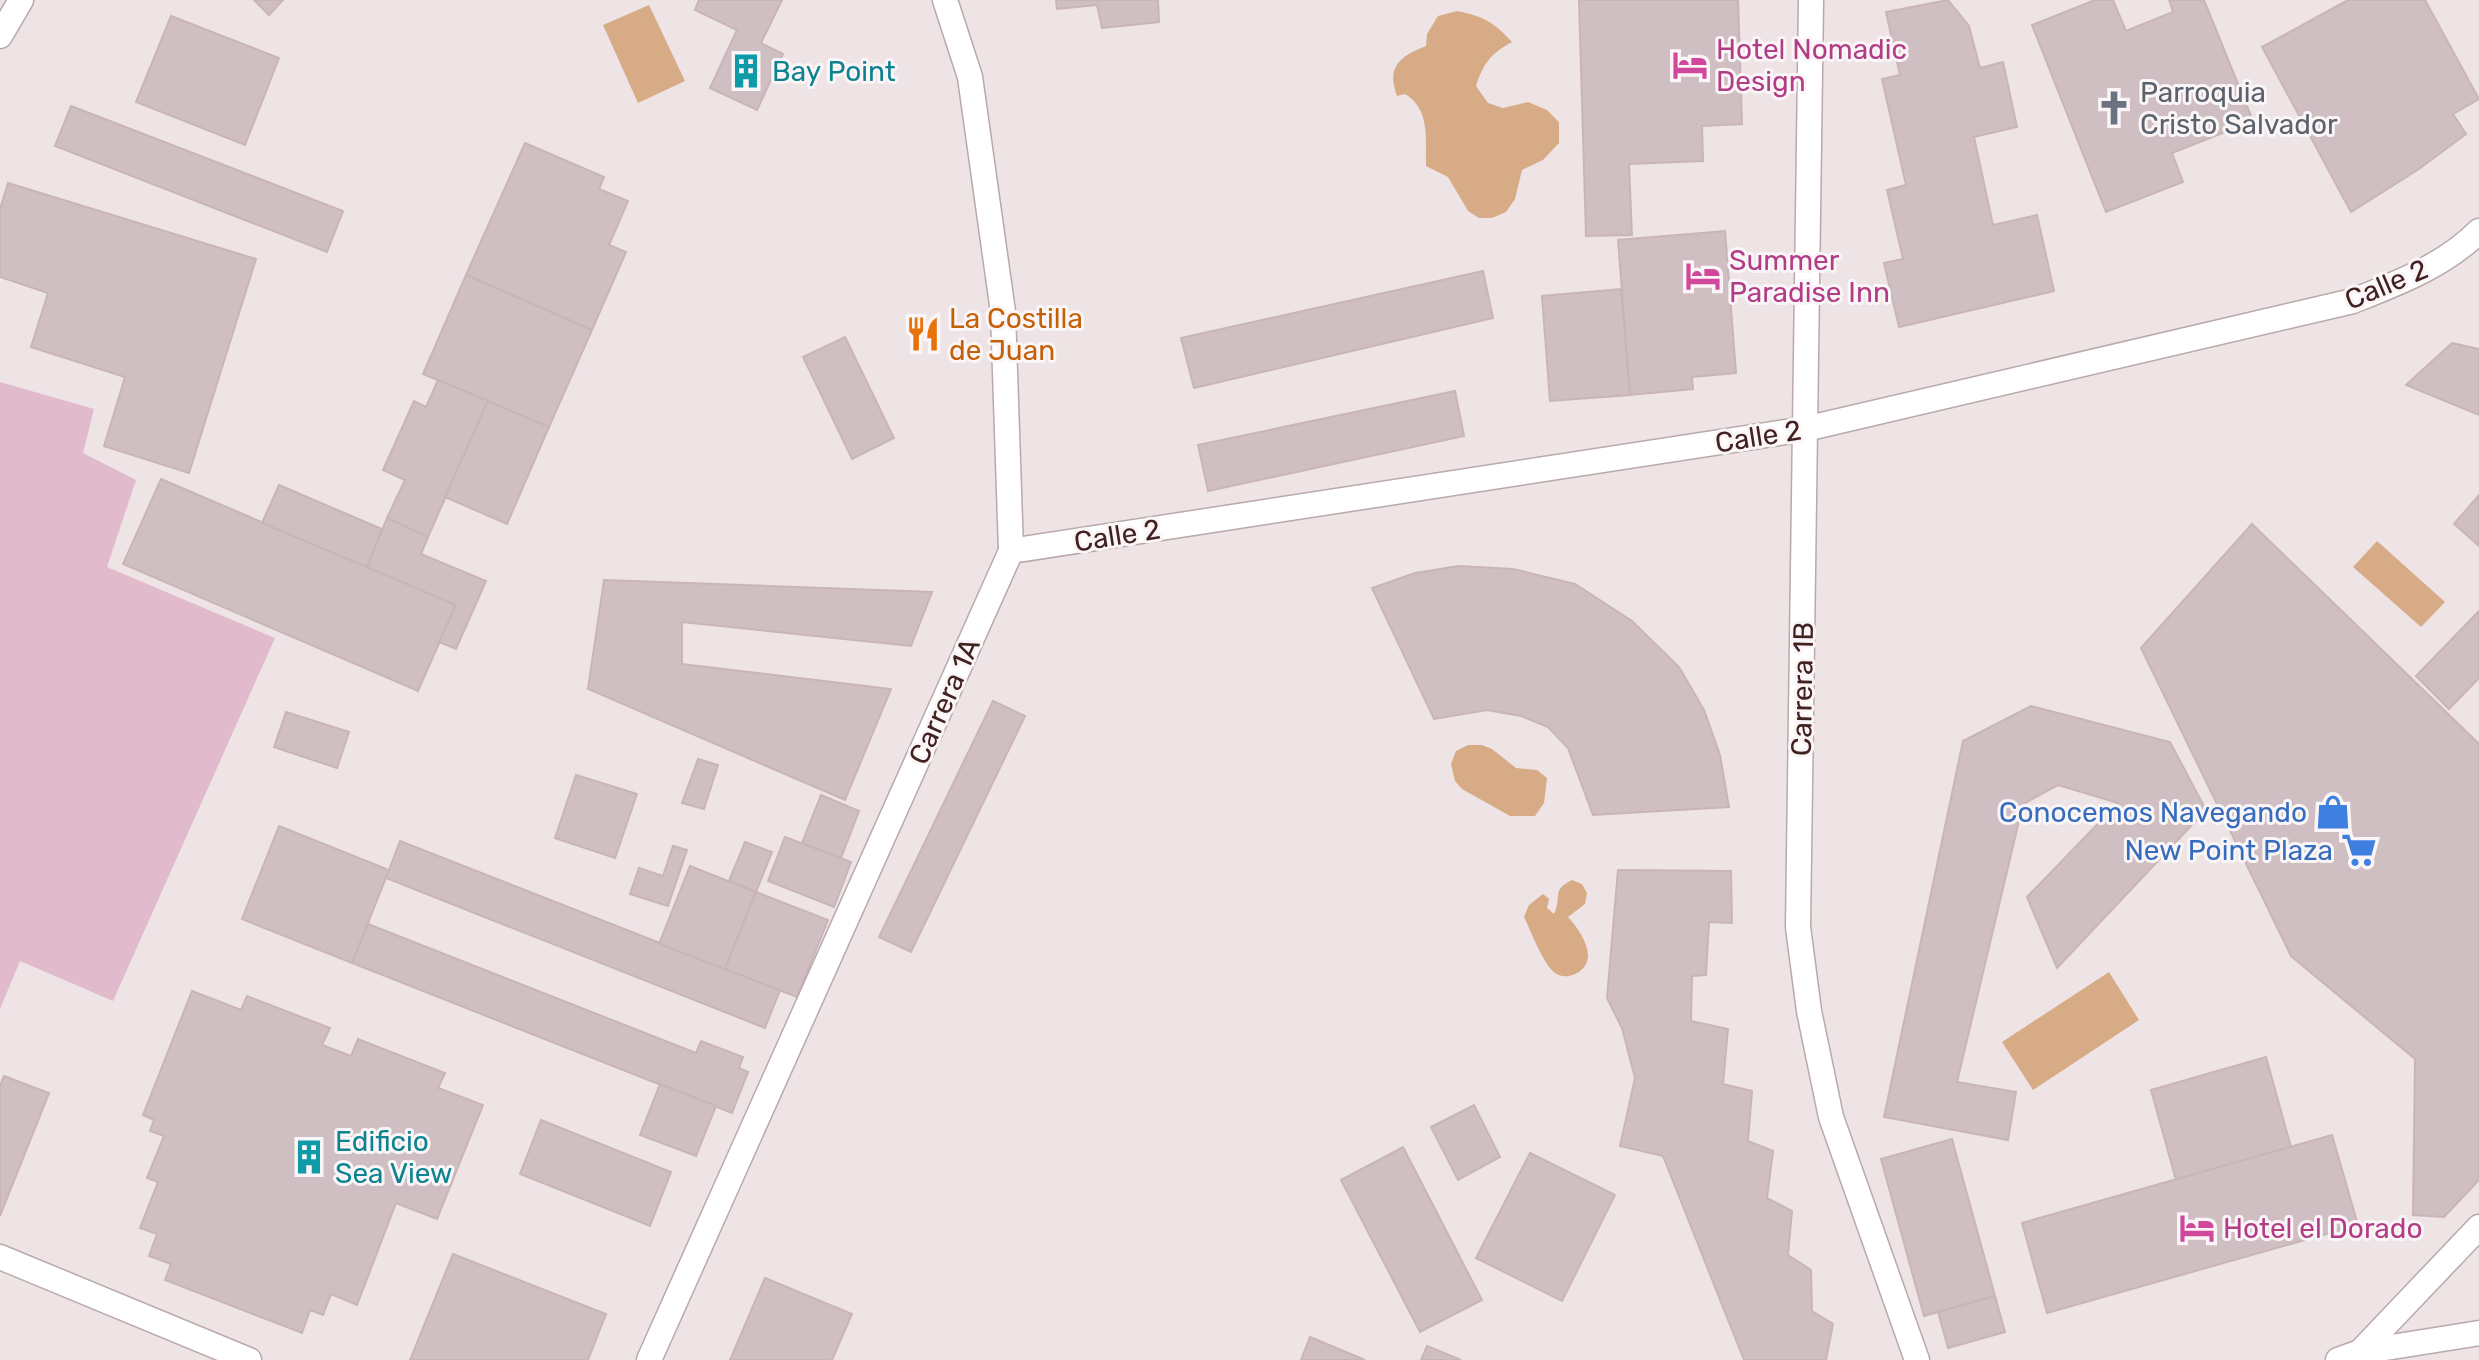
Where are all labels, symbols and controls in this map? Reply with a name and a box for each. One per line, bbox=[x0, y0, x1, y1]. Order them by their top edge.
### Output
place label: Hotel Nomadic Design bbox=[1716, 33, 1907, 98]
hotel icon: Hotel Nomadic Design bbox=[1671, 46, 1709, 84]
building icon: Bay Point bbox=[727, 52, 765, 90]
place label: Bay Point bbox=[772, 55, 896, 88]
place label: Parroquia Cristo Salvador bbox=[2140, 76, 2338, 141]
church icon: Parroquia Cristo Salvador bbox=[2095, 89, 2133, 127]
place label: Summer Paradise Inn bbox=[1729, 244, 1890, 309]
street label: Calle 2 bbox=[2340, 252, 2433, 317]
hotel icon: Summer Paradise Inn bbox=[1684, 257, 1722, 295]
place label: La Costilla de Juan bbox=[949, 302, 1083, 367]
restaurant icon: La Costilla de Juan bbox=[904, 315, 942, 353]
street label: Calle 2 bbox=[1713, 413, 1803, 460]
street label: Calle 2 bbox=[1072, 512, 1162, 559]
street label: Carrera 1B bbox=[1785, 622, 1820, 756]
street label: Carrera 1A bbox=[902, 633, 987, 769]
shop icon: Conocemos Navegando bbox=[2314, 793, 2352, 831]
place label: Conocemos Navegando bbox=[1999, 796, 2307, 829]
supermarket icon: New Point Plaza bbox=[2340, 831, 2378, 869]
place label: New Point Plaza bbox=[2124, 834, 2333, 867]
place label: Edificio Sea View bbox=[335, 1125, 452, 1190]
building icon: Edificio Sea View bbox=[290, 1138, 328, 1176]
hotel icon: Hotel el Dorado bbox=[2178, 1209, 2216, 1247]
place label: Hotel el Dorado bbox=[2223, 1212, 2423, 1245]

